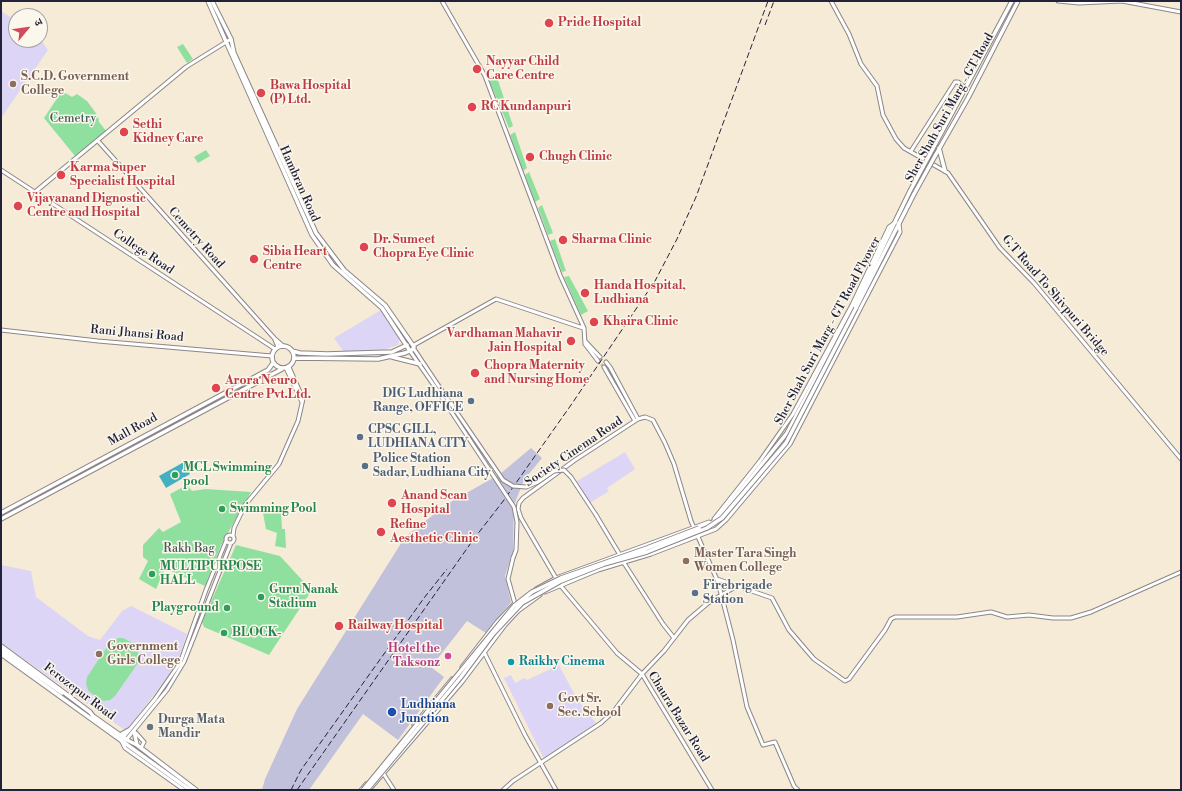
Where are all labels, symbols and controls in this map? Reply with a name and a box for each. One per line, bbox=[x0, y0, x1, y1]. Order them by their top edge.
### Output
north arrow bbox=[8, 8, 48, 48]
place label: Pride Hospital bbox=[558, 16, 641, 30]
text: उ bbox=[30, 17, 45, 29]
marker: Pride Hospital bbox=[543, 17, 555, 29]
street label: Sher Shah Suri Marg - GT Road bbox=[903, 31, 997, 185]
place label: Nayyar Child Care Centre bbox=[486, 55, 560, 83]
marker: Nayyar Child Care Centre bbox=[471, 63, 483, 75]
place label: S.C.D. Government College bbox=[21, 70, 129, 98]
marker: S.C.D. Government College bbox=[8, 79, 18, 89]
place label: Bawa Hospital (P) Ltd. bbox=[270, 79, 351, 107]
marker: Bawa Hospital (P) Ltd. bbox=[255, 87, 267, 99]
place label: RC Kundanpuri bbox=[481, 100, 571, 114]
marker: RC Kundanpuri bbox=[466, 101, 478, 113]
park label: Cemetry bbox=[50, 112, 96, 126]
place label: Sethi Kidney Care bbox=[133, 118, 203, 146]
marker: Sethi Kidney Care bbox=[118, 126, 130, 138]
street label: Hambran Road bbox=[276, 144, 322, 224]
place label: Chugh Clinic bbox=[539, 150, 612, 164]
marker: Chugh Clinic bbox=[524, 151, 536, 163]
place label: Karma Super Specialist Hospital bbox=[70, 161, 175, 189]
marker: Karma Super Specialist Hospital bbox=[55, 169, 67, 181]
place label: Vijayanand Dignostic Centre and Hospital bbox=[27, 192, 146, 220]
marker: Vijayanand Dignostic Centre and Hospital bbox=[12, 200, 24, 212]
street label: Cemetry Road bbox=[165, 205, 227, 271]
street label: College Road bbox=[110, 226, 176, 278]
place label: Dr. Sumeet Chopra Eye Clinic bbox=[373, 233, 474, 261]
place label: Sharma Clinic bbox=[572, 233, 652, 247]
street label: G.T Road To Shivpuri Bridge bbox=[998, 233, 1112, 359]
marker: Sharma Clinic bbox=[557, 234, 569, 246]
street label: Sher Shah Suri Marg - GT Road Flyover bbox=[772, 234, 884, 428]
marker: Dr. Sumeet Chopra Eye Clinic bbox=[358, 241, 370, 253]
place label: Sibia Heart Centre bbox=[263, 245, 327, 273]
marker: Sibia Heart Centre bbox=[248, 253, 260, 265]
place label: Handa Hospital, Ludhiana bbox=[594, 279, 686, 307]
marker: Handa Hospital, Ludhiana bbox=[579, 287, 591, 299]
place label: Khaira Clinic bbox=[603, 315, 679, 329]
marker: Khaira Clinic bbox=[588, 316, 600, 328]
street label: Rani Jhansi Road bbox=[90, 323, 184, 345]
place label: Vardhaman Mahavir Jain Hospital bbox=[447, 327, 562, 355]
marker: Vardhaman Mahavir Jain Hospital bbox=[565, 335, 577, 347]
place label: Chopra Maternity and Nursing Home bbox=[484, 359, 589, 387]
marker: Chopra Maternity and Nursing Home bbox=[469, 367, 481, 379]
place label: Arora Neuro Centre Pvt.Ltd. bbox=[225, 374, 311, 402]
marker: Arora Neuro Centre Pvt.Ltd. bbox=[210, 382, 222, 394]
place label: DIG Ludhiana Range, OFFICE bbox=[373, 387, 463, 415]
marker: DIG Ludhiana Range, OFFICE bbox=[466, 396, 476, 406]
street label: Mall Road bbox=[106, 411, 160, 449]
street label: Society Cinema Road bbox=[522, 414, 626, 490]
place label: CPSC GILL, LUDHIANA CITY bbox=[368, 423, 468, 451]
marker: CPSC GILL, LUDHIANA CITY bbox=[355, 432, 365, 442]
place label: Police Station Sadar, Ludhiana City bbox=[373, 452, 490, 480]
place label: MCL Swimming pool bbox=[183, 461, 272, 489]
marker: Police Station Sadar, Ludhiana City bbox=[360, 461, 370, 471]
marker: MCL Swimming pool bbox=[170, 470, 180, 480]
place label: Anand Scan Hospital bbox=[401, 489, 467, 517]
marker: Anand Scan Hospital bbox=[386, 497, 398, 509]
place label: Swimming Pool bbox=[230, 502, 317, 516]
marker: Swimming Pool bbox=[217, 504, 227, 514]
place label: Refine Aesthetic Clinic bbox=[390, 518, 479, 546]
marker: Refine Aesthetic Clinic bbox=[375, 526, 387, 538]
park label: Rakh Bag bbox=[163, 542, 215, 556]
place label: Master Tara Singh Women College bbox=[694, 547, 797, 575]
marker: Master Tara Singh Women College bbox=[681, 556, 691, 566]
place label: MULTIPURPOSE HALL bbox=[160, 560, 261, 588]
marker: MULTIPURPOSE HALL bbox=[147, 569, 157, 579]
place label: Firebrigade Station bbox=[703, 579, 772, 607]
place label: Guru Nanak Stadium bbox=[269, 583, 339, 611]
marker: Firebrigade Station bbox=[690, 588, 700, 598]
marker: Guru Nanak Stadium bbox=[256, 592, 266, 602]
place label: Playground bbox=[152, 601, 219, 615]
marker: Playground bbox=[222, 603, 232, 613]
place label: Railway Hospital bbox=[348, 619, 443, 633]
marker: Railway Hospital bbox=[333, 620, 345, 632]
place label: BLOCK- bbox=[232, 626, 282, 640]
marker: BLOCK- bbox=[219, 628, 229, 638]
place label: Government Girls College bbox=[107, 640, 180, 668]
place label: Hotel the Taksonz bbox=[388, 642, 440, 670]
marker: Government Girls College bbox=[94, 649, 104, 659]
marker: Hotel the Taksonz bbox=[443, 651, 453, 661]
place label: Raikhy Cinema bbox=[519, 655, 605, 669]
marker: Raikhy Cinema bbox=[506, 657, 516, 667]
street label: Ferozepur Road bbox=[40, 660, 118, 724]
street label: Chaura Bazar Road bbox=[644, 669, 712, 765]
place label: Govt Sr. Sec. School bbox=[558, 692, 621, 720]
place label: Ludhiana Junction bbox=[401, 698, 456, 726]
marker: Govt Sr. Sec. School bbox=[545, 701, 555, 711]
marker: Ludhiana Junction bbox=[386, 706, 398, 718]
place label: Durga Mata Mandir bbox=[158, 713, 225, 741]
marker: Durga Mata Mandir bbox=[145, 722, 155, 732]

